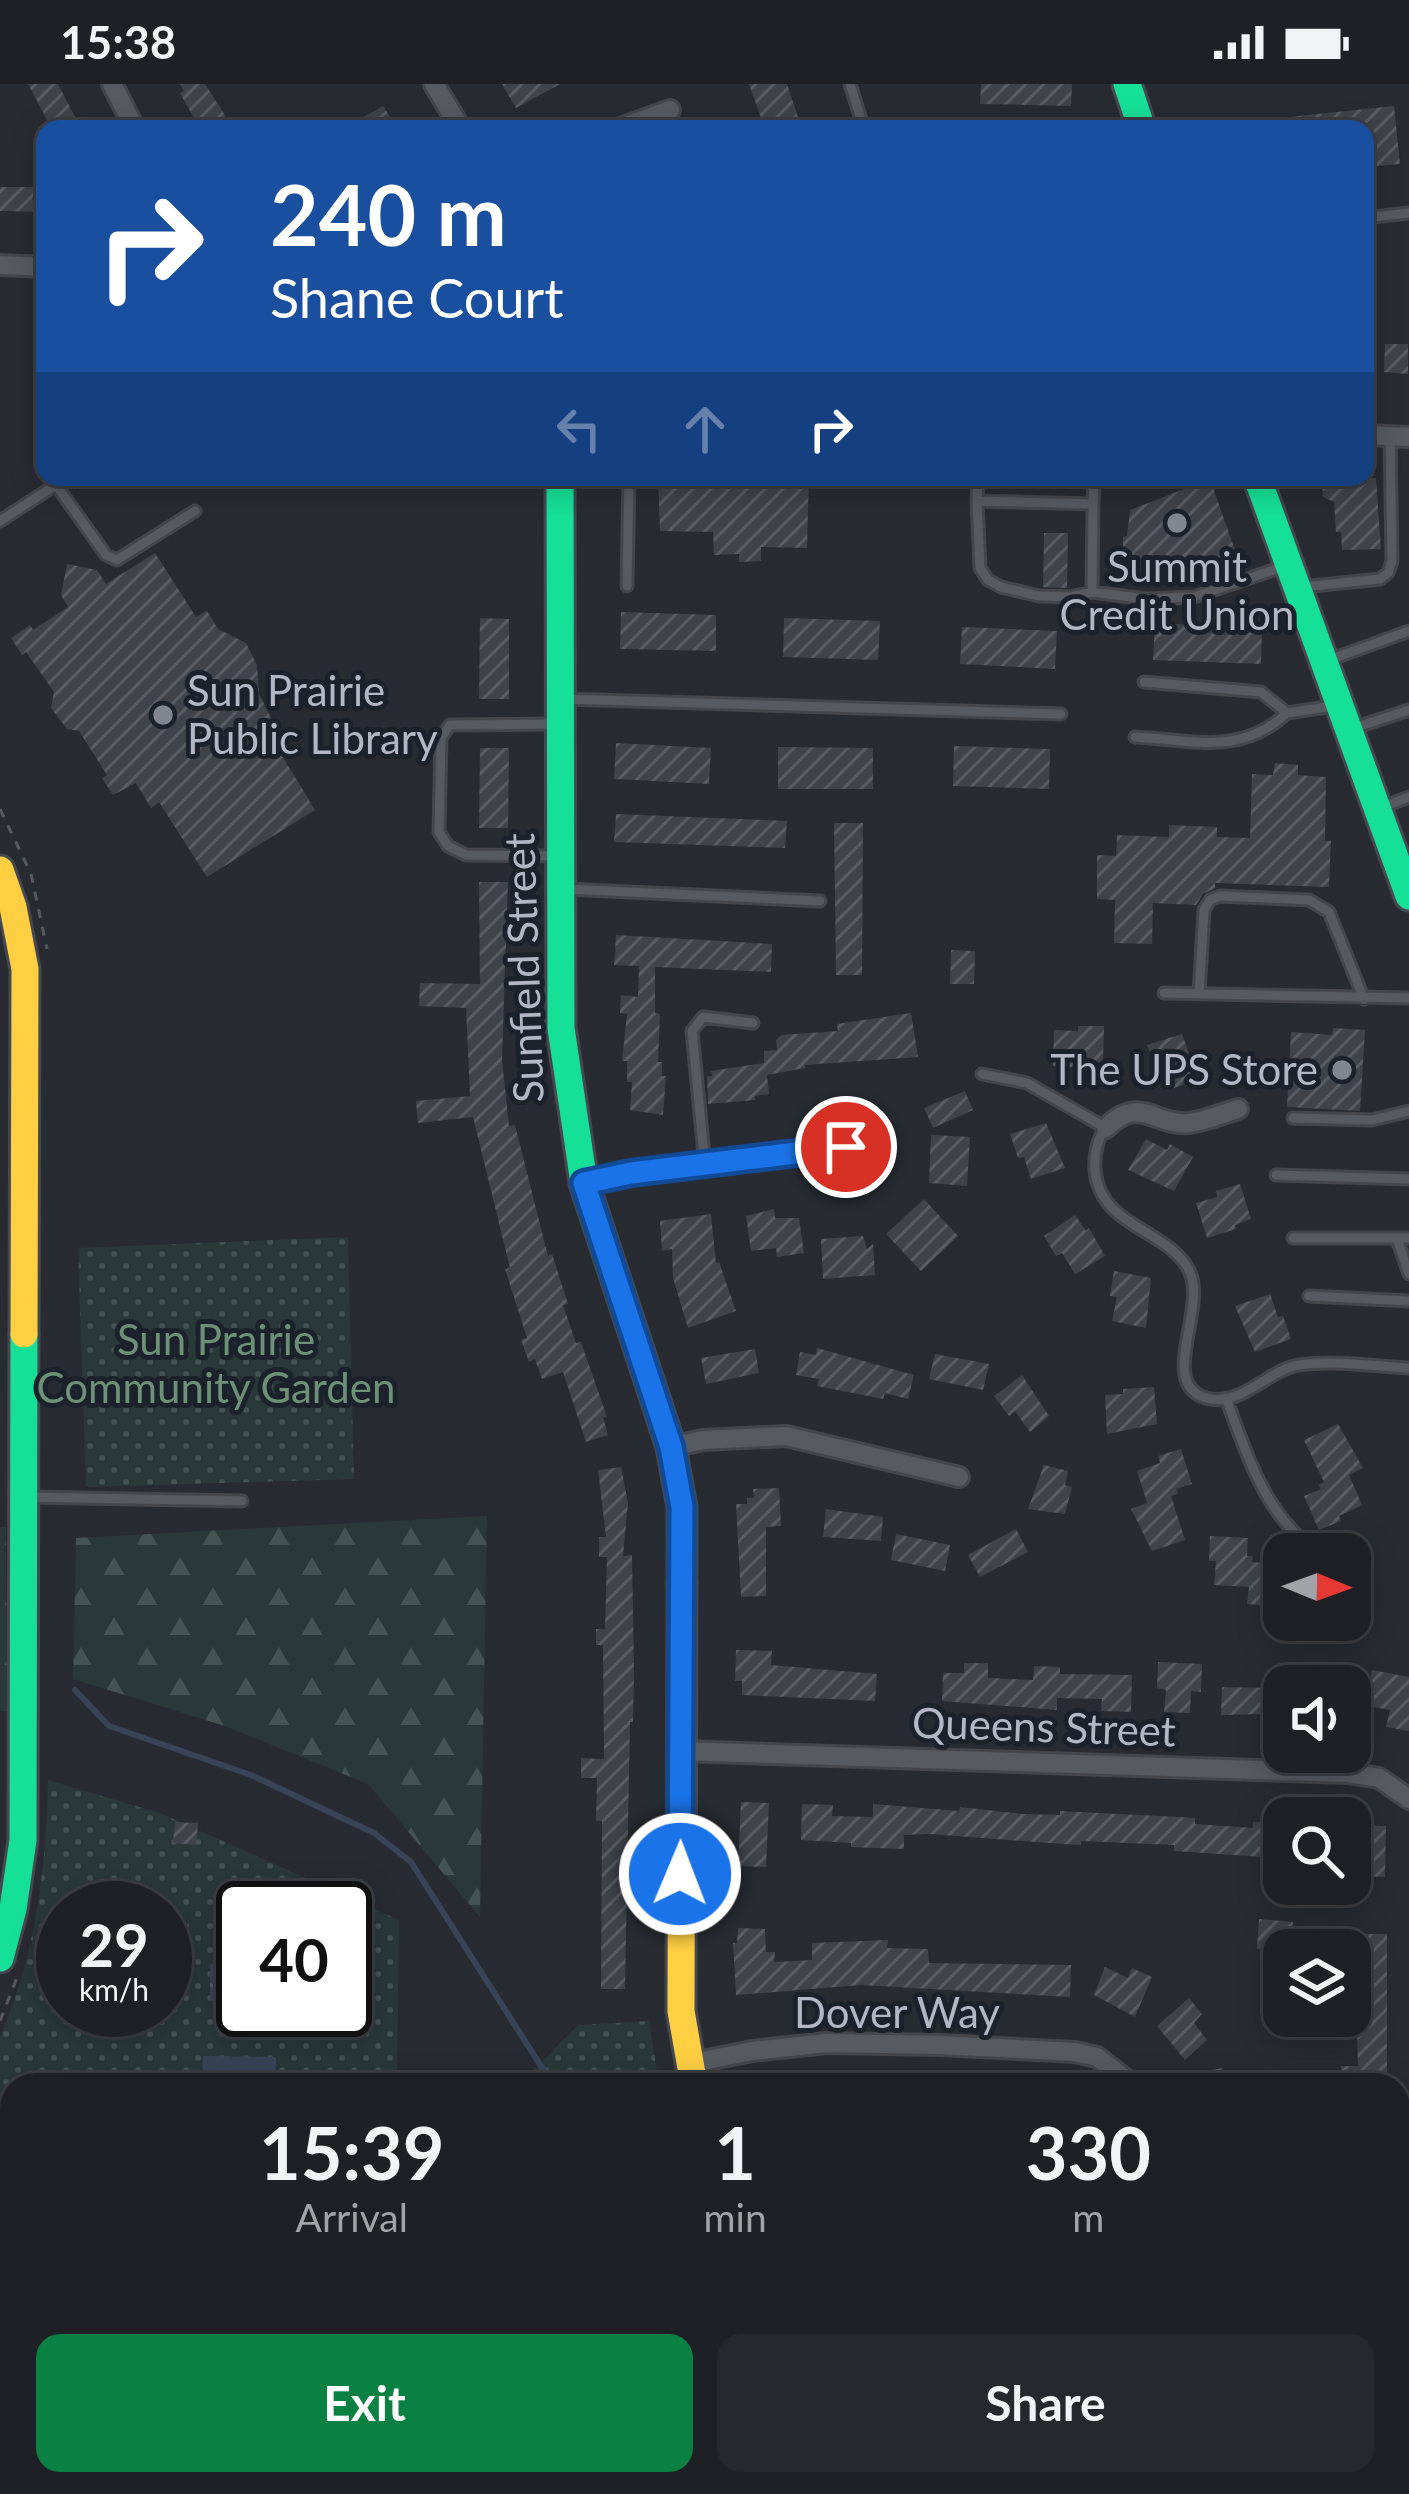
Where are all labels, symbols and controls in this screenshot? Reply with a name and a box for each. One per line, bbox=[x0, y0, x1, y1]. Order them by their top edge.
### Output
text: 15:38 bbox=[60, 15, 176, 69]
text: 240 m bbox=[270, 163, 507, 264]
icon: right bbox=[72, 168, 228, 324]
text: Shane Court bbox=[270, 265, 564, 330]
icon: left bbox=[546, 396, 612, 462]
icon: ahead bbox=[672, 396, 738, 462]
icon: right bbox=[798, 396, 864, 462]
marker: Summit Credit Union bbox=[1164, 510, 1190, 536]
place label: Summit Credit Union bbox=[1060, 541, 1294, 639]
place label: Sun Prairie Public Library bbox=[187, 665, 438, 763]
marker: Sun Prairie Public Library bbox=[150, 702, 176, 728]
street label: Sunfield Street bbox=[493, 832, 553, 1104]
place label: The UPS Store bbox=[1050, 1044, 1318, 1094]
marker: The UPS Store bbox=[1329, 1057, 1355, 1083]
pin bbox=[795, 1096, 897, 1198]
icon: arrive bbox=[813, 1114, 879, 1180]
park label: Sun Prairie Community Garden bbox=[37, 1314, 395, 1412]
north arrow bbox=[1263, 1533, 1371, 1641]
map controls bbox=[1263, 1533, 1371, 2037]
button: sound bbox=[1263, 1665, 1371, 1773]
street label: Queens Street bbox=[911, 1696, 1177, 1756]
button: search bbox=[1263, 1797, 1371, 1905]
position arrow bbox=[617, 1811, 743, 1937]
speed limit sign: 40 bbox=[216, 1881, 372, 2037]
text: 29 bbox=[79, 1908, 149, 1980]
button: layers bbox=[1263, 1929, 1371, 2037]
text: km/h bbox=[79, 1971, 149, 2007]
street label: Dover Way bbox=[794, 1987, 1000, 2037]
text: 15:39 bbox=[259, 2109, 445, 2195]
text: 1 bbox=[714, 2109, 756, 2195]
text: 330 bbox=[1026, 2109, 1151, 2195]
text: Arrival bbox=[296, 2194, 408, 2240]
text: min bbox=[704, 2194, 767, 2240]
text: m bbox=[1072, 2194, 1104, 2240]
button: Exit bbox=[36, 2334, 693, 2472]
button: Share bbox=[717, 2334, 1374, 2472]

